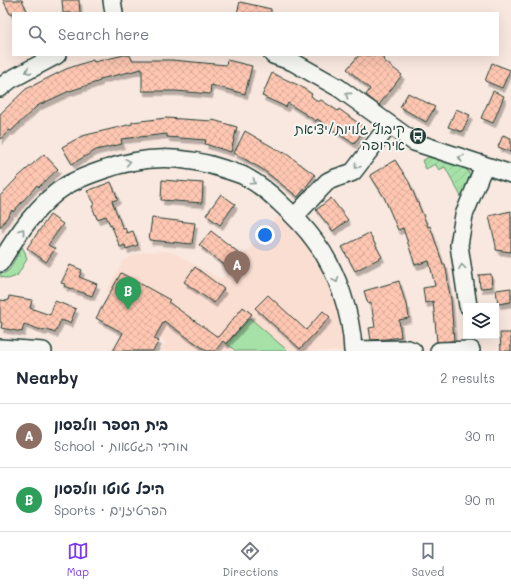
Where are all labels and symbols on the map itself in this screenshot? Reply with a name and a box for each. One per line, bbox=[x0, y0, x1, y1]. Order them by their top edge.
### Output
one-way arrow bbox=[25, 66, 32, 73]
one-way arrow bbox=[346, 93, 353, 100]
place label: קיבוץ גלויות/יציאת אירופה bbox=[293, 119, 405, 154]
bus stop icon: קיבוץ גלויות/יציאת אירופה bbox=[408, 126, 428, 146]
one-way arrow bbox=[457, 154, 464, 163]
one-way arrow bbox=[125, 159, 131, 167]
one-way arrow bbox=[354, 162, 361, 169]
one-way arrow bbox=[249, 178, 256, 185]
your location bbox=[255, 225, 275, 245]
one-way arrow bbox=[17, 228, 24, 235]
pin: A bbox=[224, 251, 250, 284]
one-way arrow bbox=[458, 264, 467, 270]
one-way arrow bbox=[331, 276, 339, 283]
pin: B bbox=[115, 277, 141, 310]

